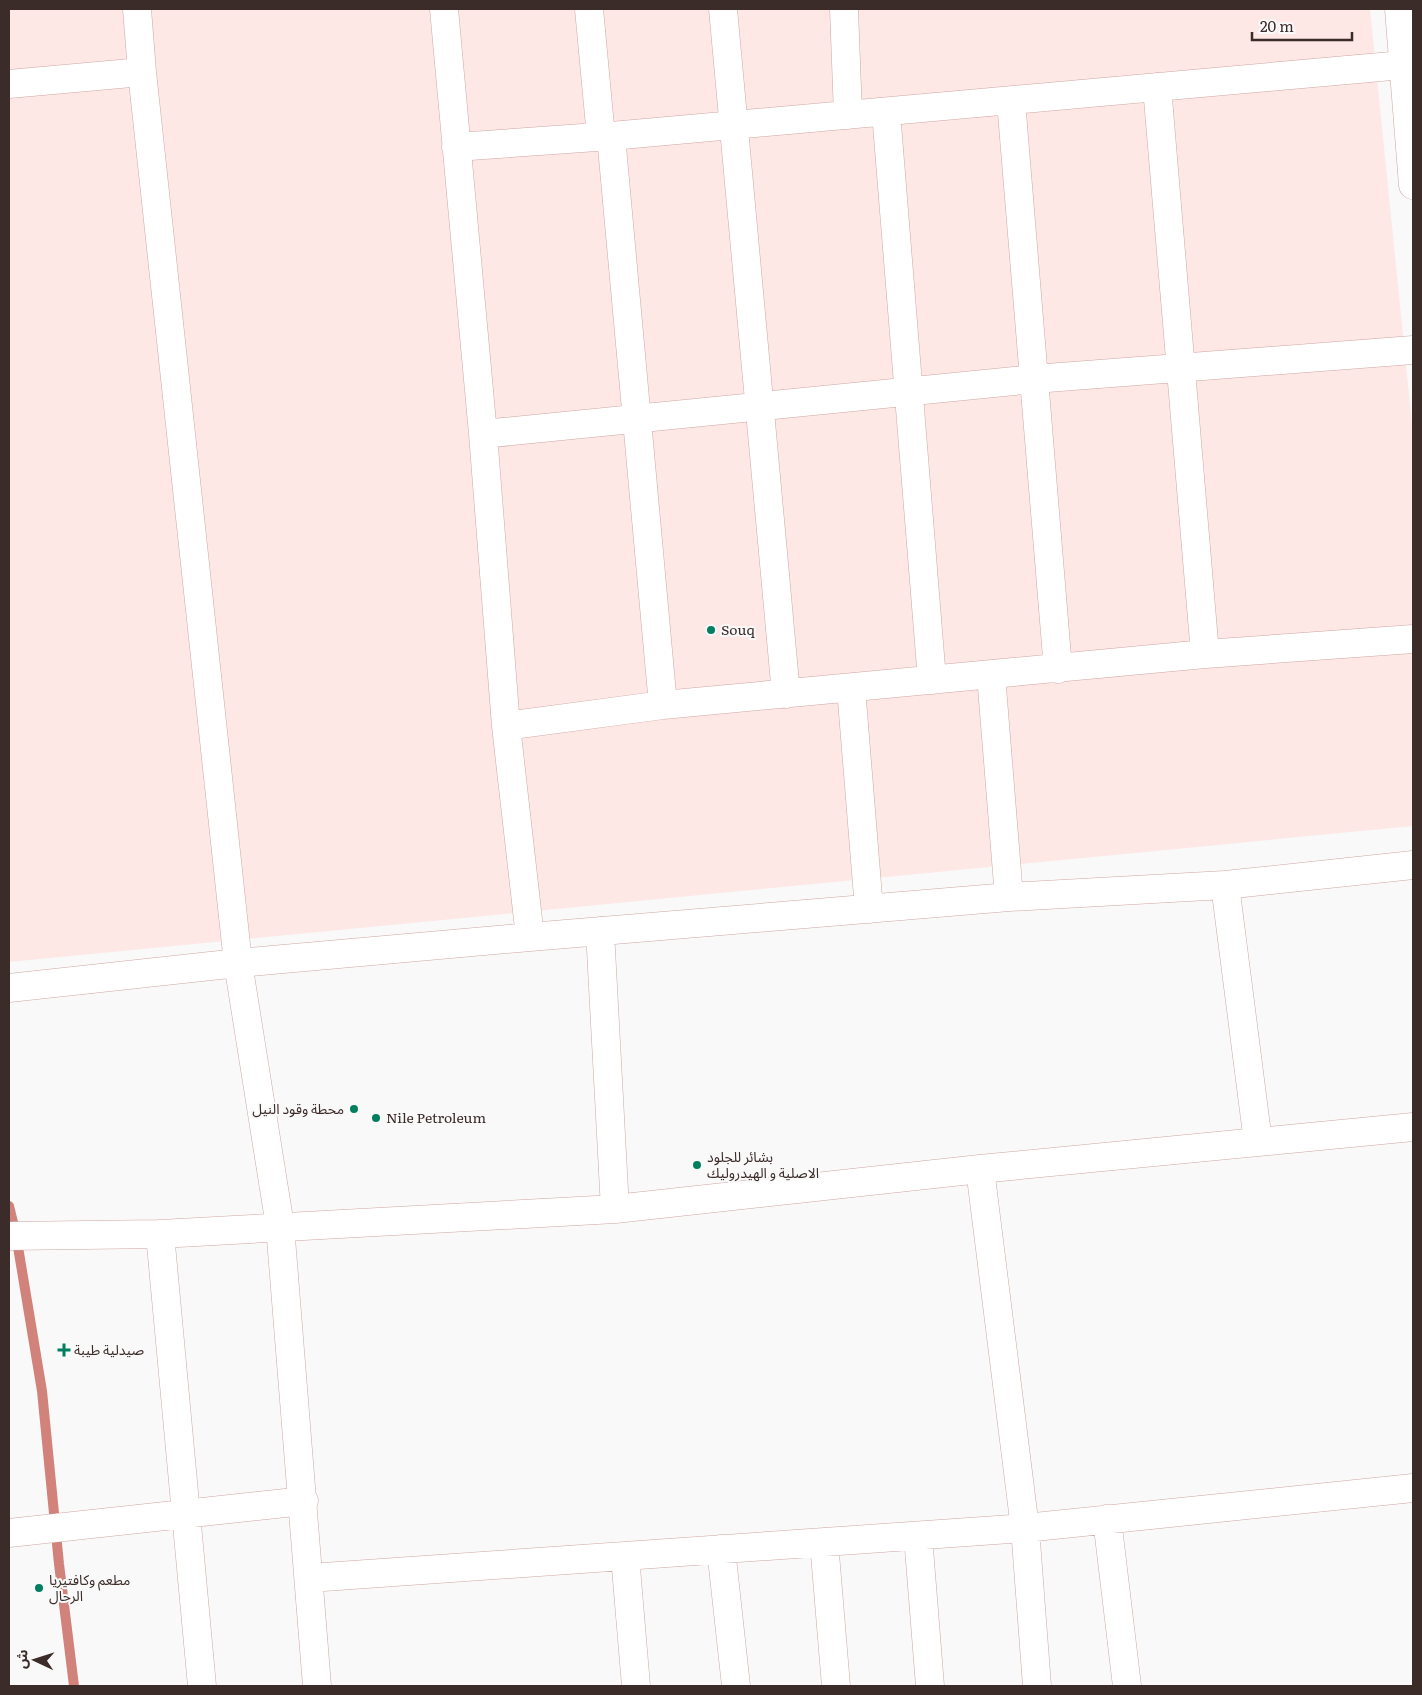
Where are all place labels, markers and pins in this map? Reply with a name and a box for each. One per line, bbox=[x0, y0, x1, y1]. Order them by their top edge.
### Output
place label: Souq bbox=[721, 619, 755, 639]
marker: Souq bbox=[705, 624, 717, 636]
place label: محطة وقود النيل bbox=[252, 1098, 344, 1118]
marker: محطة وقود النيل bbox=[348, 1103, 360, 1115]
place label: Nile Petroleum bbox=[386, 1107, 486, 1127]
marker: Nile Petroleum bbox=[370, 1112, 382, 1124]
place label: بشائر للجلود الاصلية و الهيدروليك bbox=[707, 1146, 819, 1182]
marker: بشائر للجلود الاصلية و الهيدروليك bbox=[691, 1159, 703, 1171]
place label: صيدلية طيبة bbox=[74, 1339, 144, 1359]
marker: صيدلية طيبة bbox=[58, 1344, 70, 1356]
place label: مطعم وكافتيريا الرحال bbox=[49, 1569, 130, 1605]
marker: مطعم وكافتيريا الرحال bbox=[33, 1582, 45, 1594]

